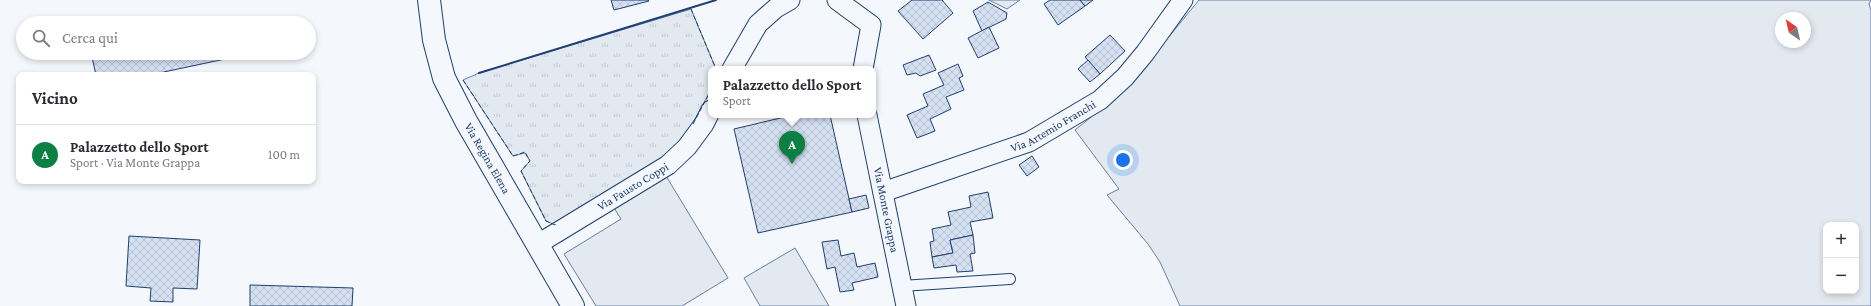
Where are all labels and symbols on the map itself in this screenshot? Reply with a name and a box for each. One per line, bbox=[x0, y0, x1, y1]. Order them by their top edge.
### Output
north arrow bbox=[1775, 12, 1811, 48]
street label: Via Artemio Franchi bbox=[1009, 97, 1098, 155]
street label: Via Regina Elena bbox=[462, 120, 514, 197]
pin: A bbox=[779, 131, 805, 164]
your location bbox=[1113, 150, 1133, 170]
street label: Via Fausto Coppi bbox=[595, 159, 671, 213]
street label: Via Monte Grappa bbox=[871, 166, 902, 254]

